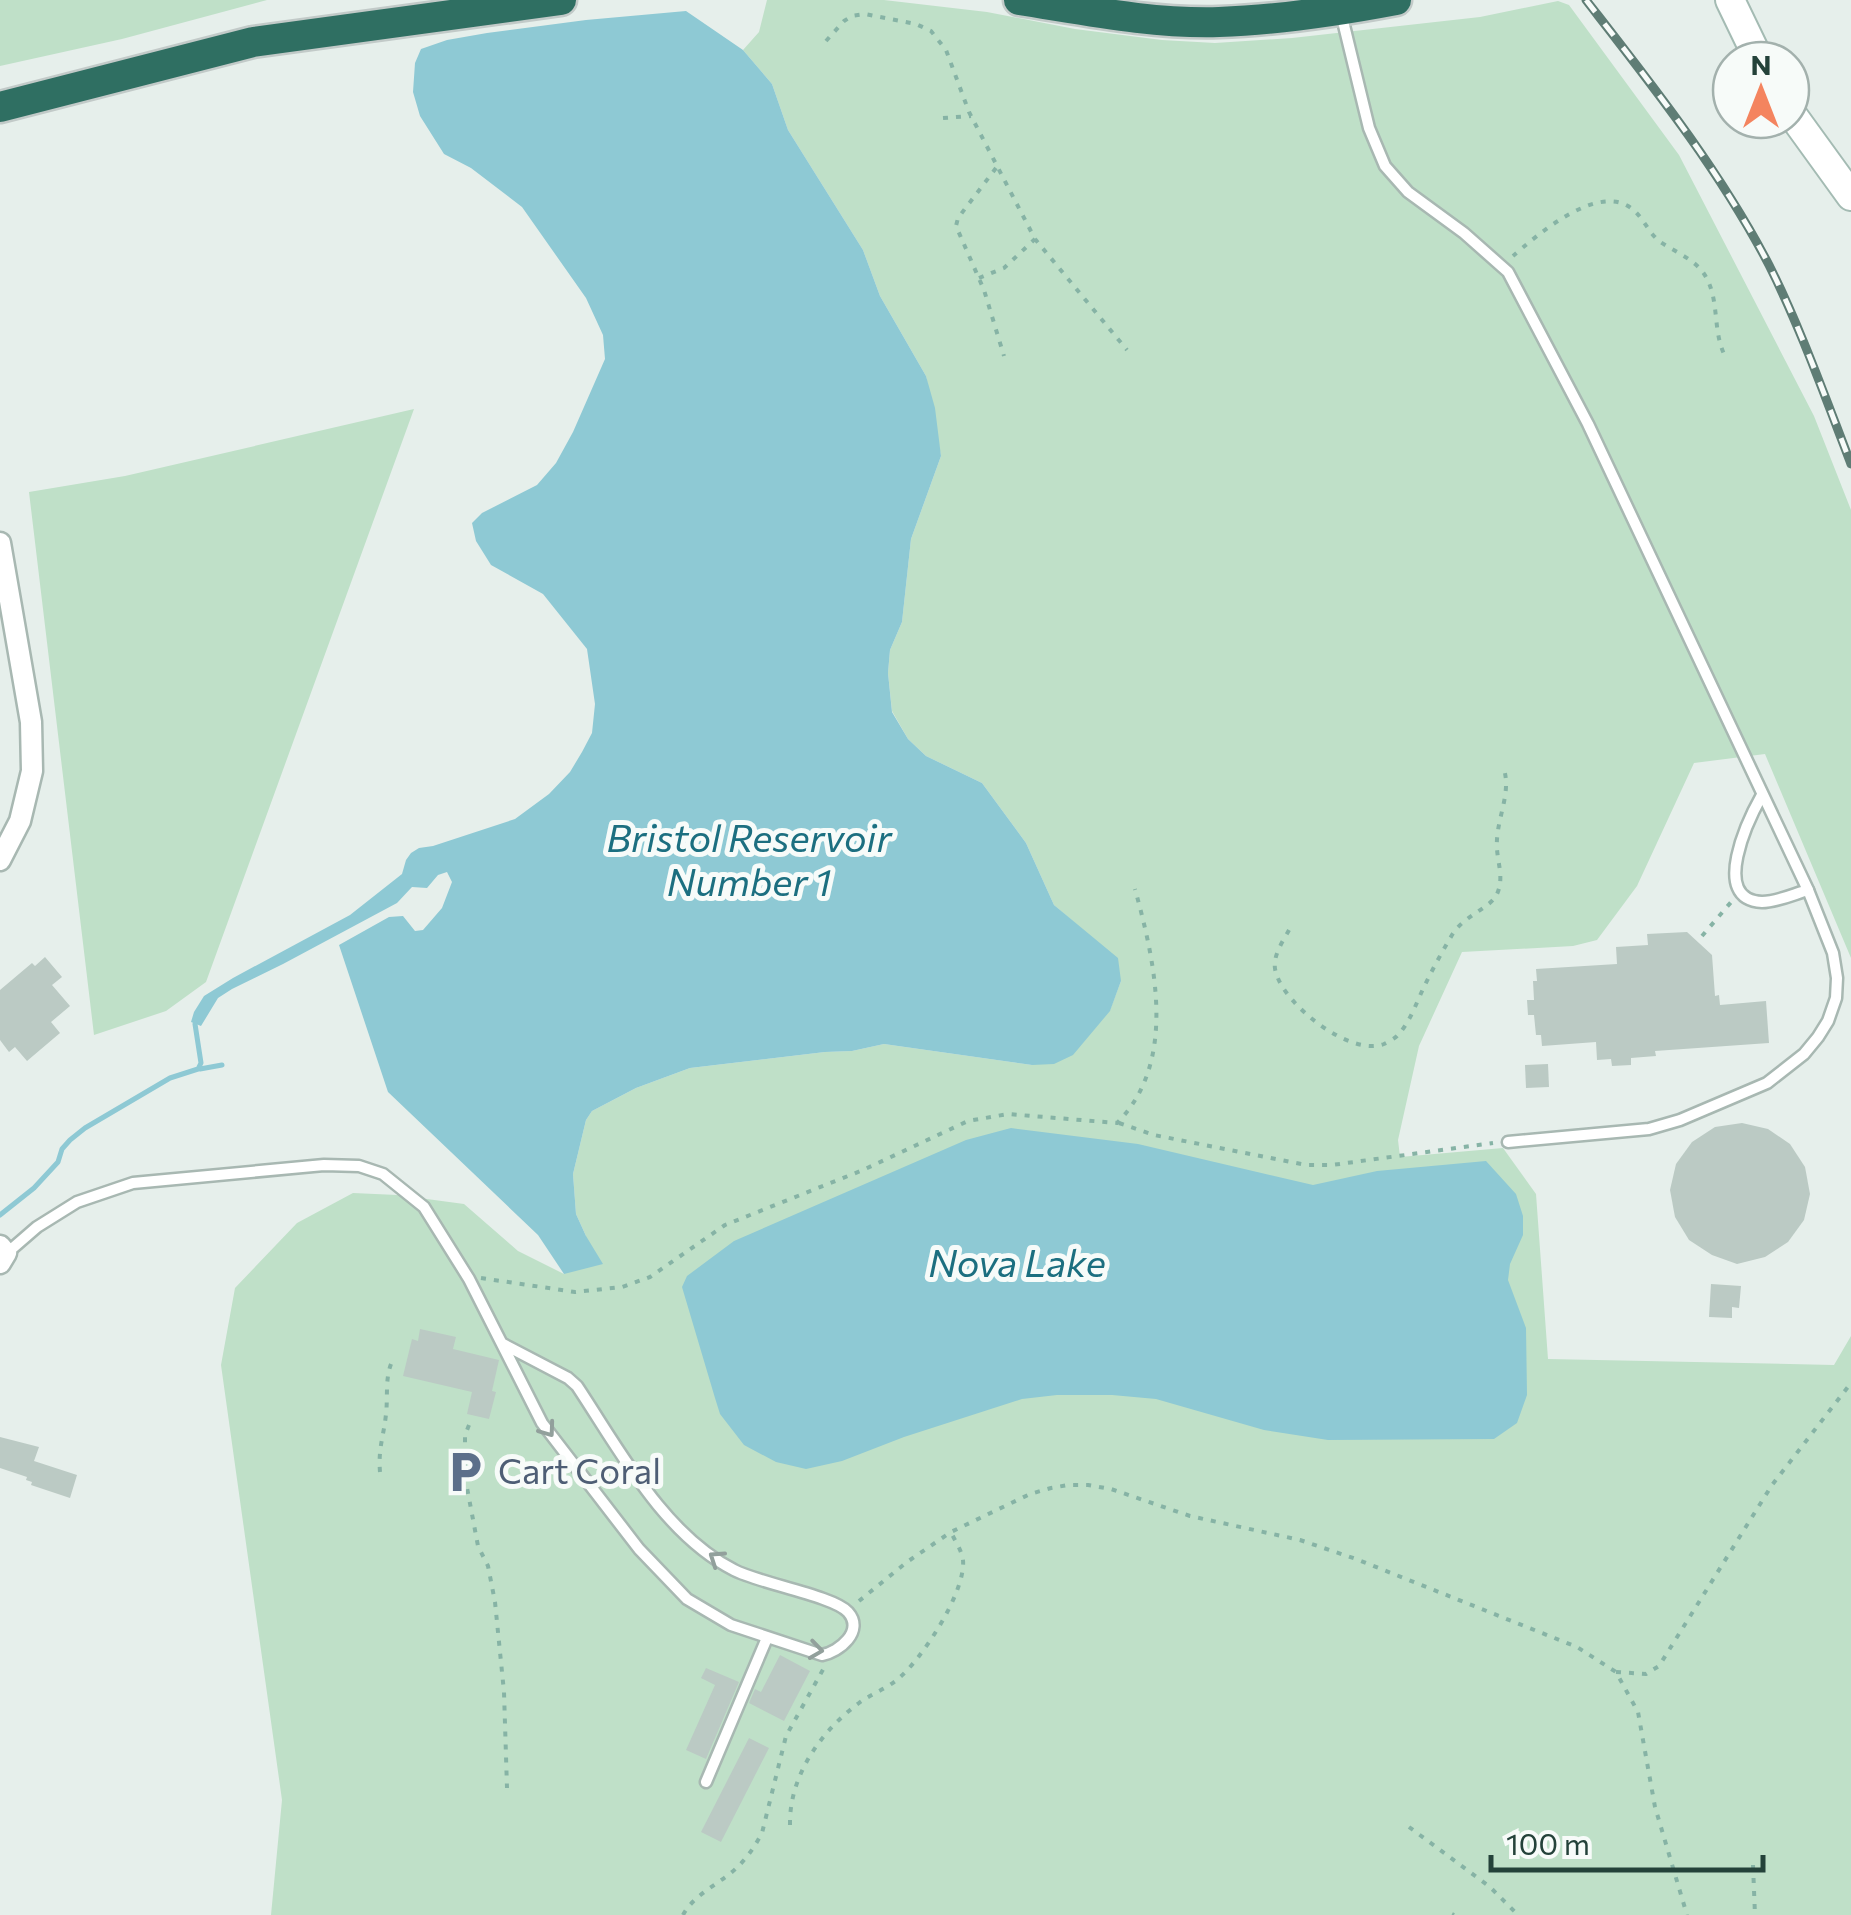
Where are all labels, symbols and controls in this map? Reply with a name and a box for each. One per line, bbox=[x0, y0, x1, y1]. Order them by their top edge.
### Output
north arrow bbox=[1711, 40, 1811, 140]
text: N bbox=[1751, 47, 1772, 81]
water label: Bristol Reservoir Number 1 bbox=[606, 813, 893, 904]
water label: Nova Lake bbox=[928, 1238, 1106, 1285]
one-way arrow bbox=[536, 1419, 554, 1437]
parking icon: Cart Coral bbox=[441, 1448, 489, 1496]
place label: Cart Coral bbox=[498, 1448, 661, 1491]
one-way arrow bbox=[708, 1552, 727, 1570]
one-way arrow bbox=[808, 1639, 824, 1660]
scale bar bbox=[1491, 1810, 1764, 1872]
text: 100 m bbox=[1506, 1824, 1590, 1861]

